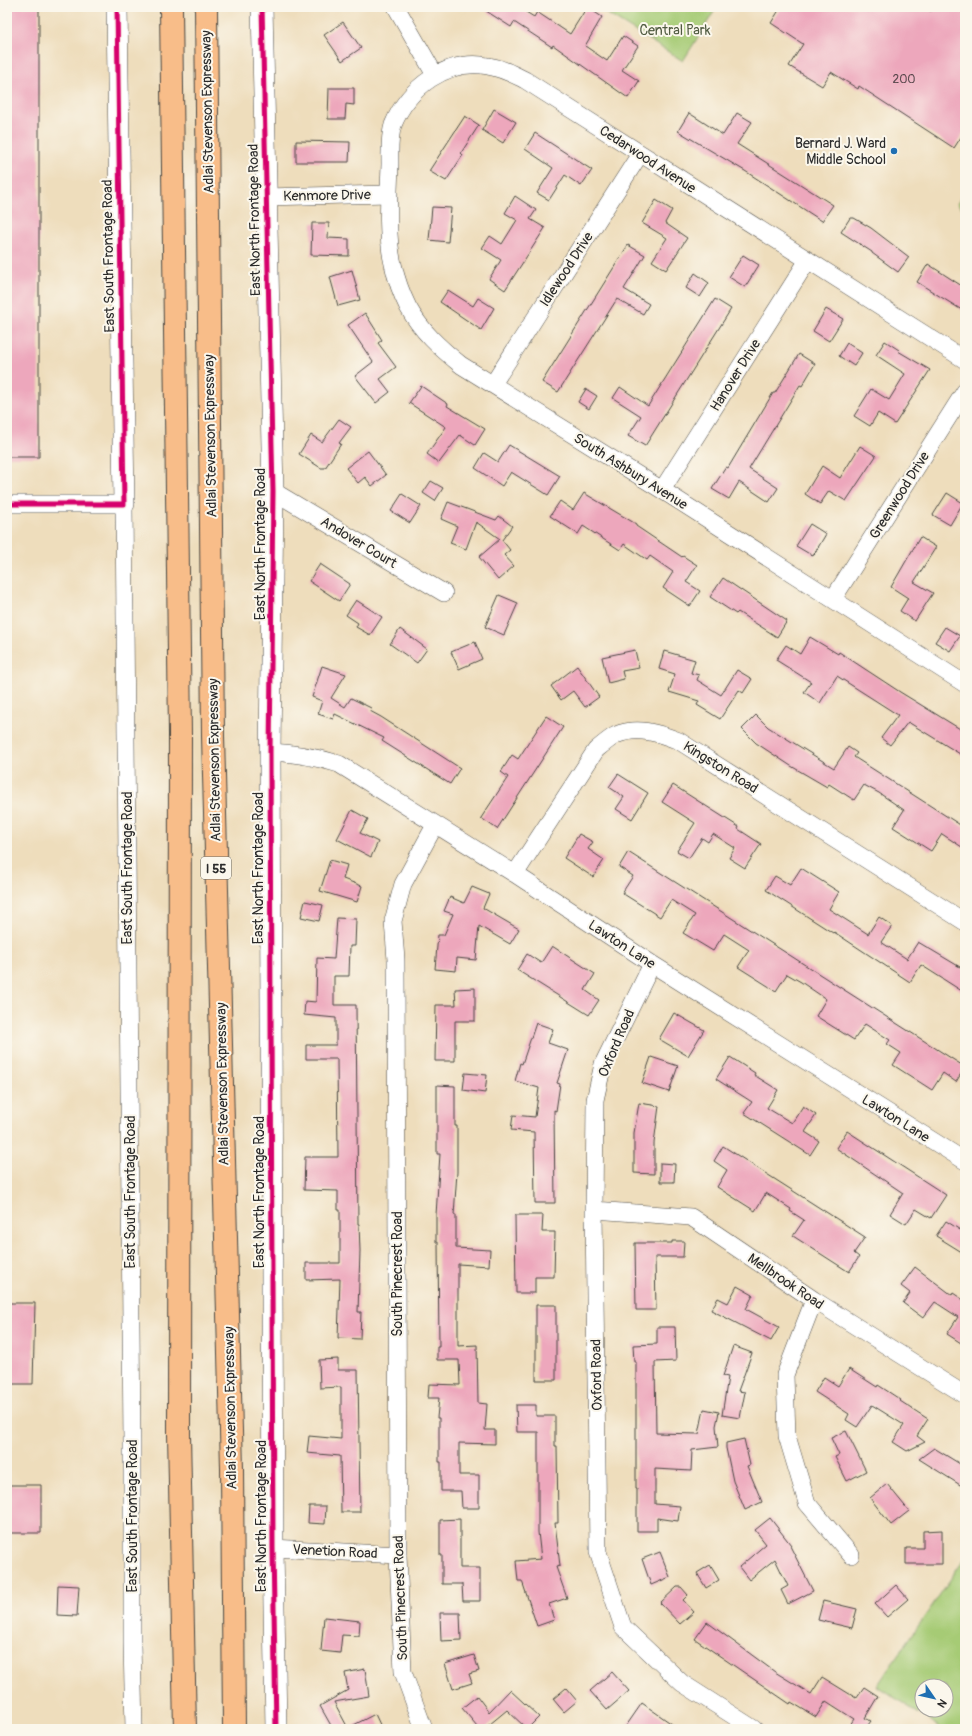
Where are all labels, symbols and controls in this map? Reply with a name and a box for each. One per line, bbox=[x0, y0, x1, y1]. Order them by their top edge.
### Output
park label: Central Park bbox=[639, 22, 711, 39]
street label: Adlai Stevenson Expressway bbox=[198, 30, 217, 194]
house number: 200 bbox=[892, 72, 916, 87]
street label: Cedarwood Avenue bbox=[596, 122, 699, 197]
place label: Bernard J. Ward Middle School bbox=[795, 135, 886, 168]
street label: East North Frontage Road bbox=[245, 144, 264, 296]
marker: Bernard J. Ward Middle School bbox=[889, 146, 899, 156]
street label: East South Frontage Road bbox=[99, 179, 118, 333]
street label: Kenmore Drive bbox=[283, 186, 371, 205]
street label: Idlewood Drive bbox=[536, 229, 597, 310]
street label: Hanover Drive bbox=[707, 336, 764, 414]
street label: Adlai Stevenson Expressway bbox=[201, 354, 220, 518]
street label: South Ashbury Avenue bbox=[571, 430, 691, 513]
street label: Greenwood Drive bbox=[866, 448, 933, 542]
street label: East North Frontage Road bbox=[252, 468, 269, 620]
street label: Andover Court bbox=[317, 513, 400, 572]
street label: Adlai Stevenson Expressway bbox=[205, 678, 224, 842]
street label: Kingston Road bbox=[680, 738, 761, 797]
street label: East South Frontage Road bbox=[119, 791, 136, 945]
street label: East North Frontage Road bbox=[250, 792, 267, 944]
road number: I 55 bbox=[201, 857, 231, 879]
street label: Lawton Lane bbox=[585, 916, 659, 972]
street label: Adlai Stevenson Expressway bbox=[213, 1002, 232, 1166]
street label: Oxford Road bbox=[595, 1007, 638, 1080]
street label: Lawton Lane bbox=[859, 1091, 933, 1146]
street label: East South Frontage Road bbox=[122, 1115, 139, 1269]
street label: East North Frontage Road bbox=[251, 1116, 268, 1268]
street label: South Pinecrest Road bbox=[389, 1211, 406, 1337]
street label: Mellbrook Road bbox=[744, 1250, 827, 1313]
street label: Adlai Stevenson Expressway bbox=[221, 1326, 240, 1490]
street label: Oxford Road bbox=[587, 1339, 606, 1411]
street label: East South Frontage Road bbox=[124, 1439, 141, 1593]
street label: East North Frontage Road bbox=[253, 1440, 270, 1592]
street label: South Pinecrest Road bbox=[390, 1535, 411, 1661]
street label: Venetion Road bbox=[292, 1541, 378, 1562]
north arrow bbox=[914, 1678, 954, 1718]
text: N bbox=[934, 1697, 949, 1710]

